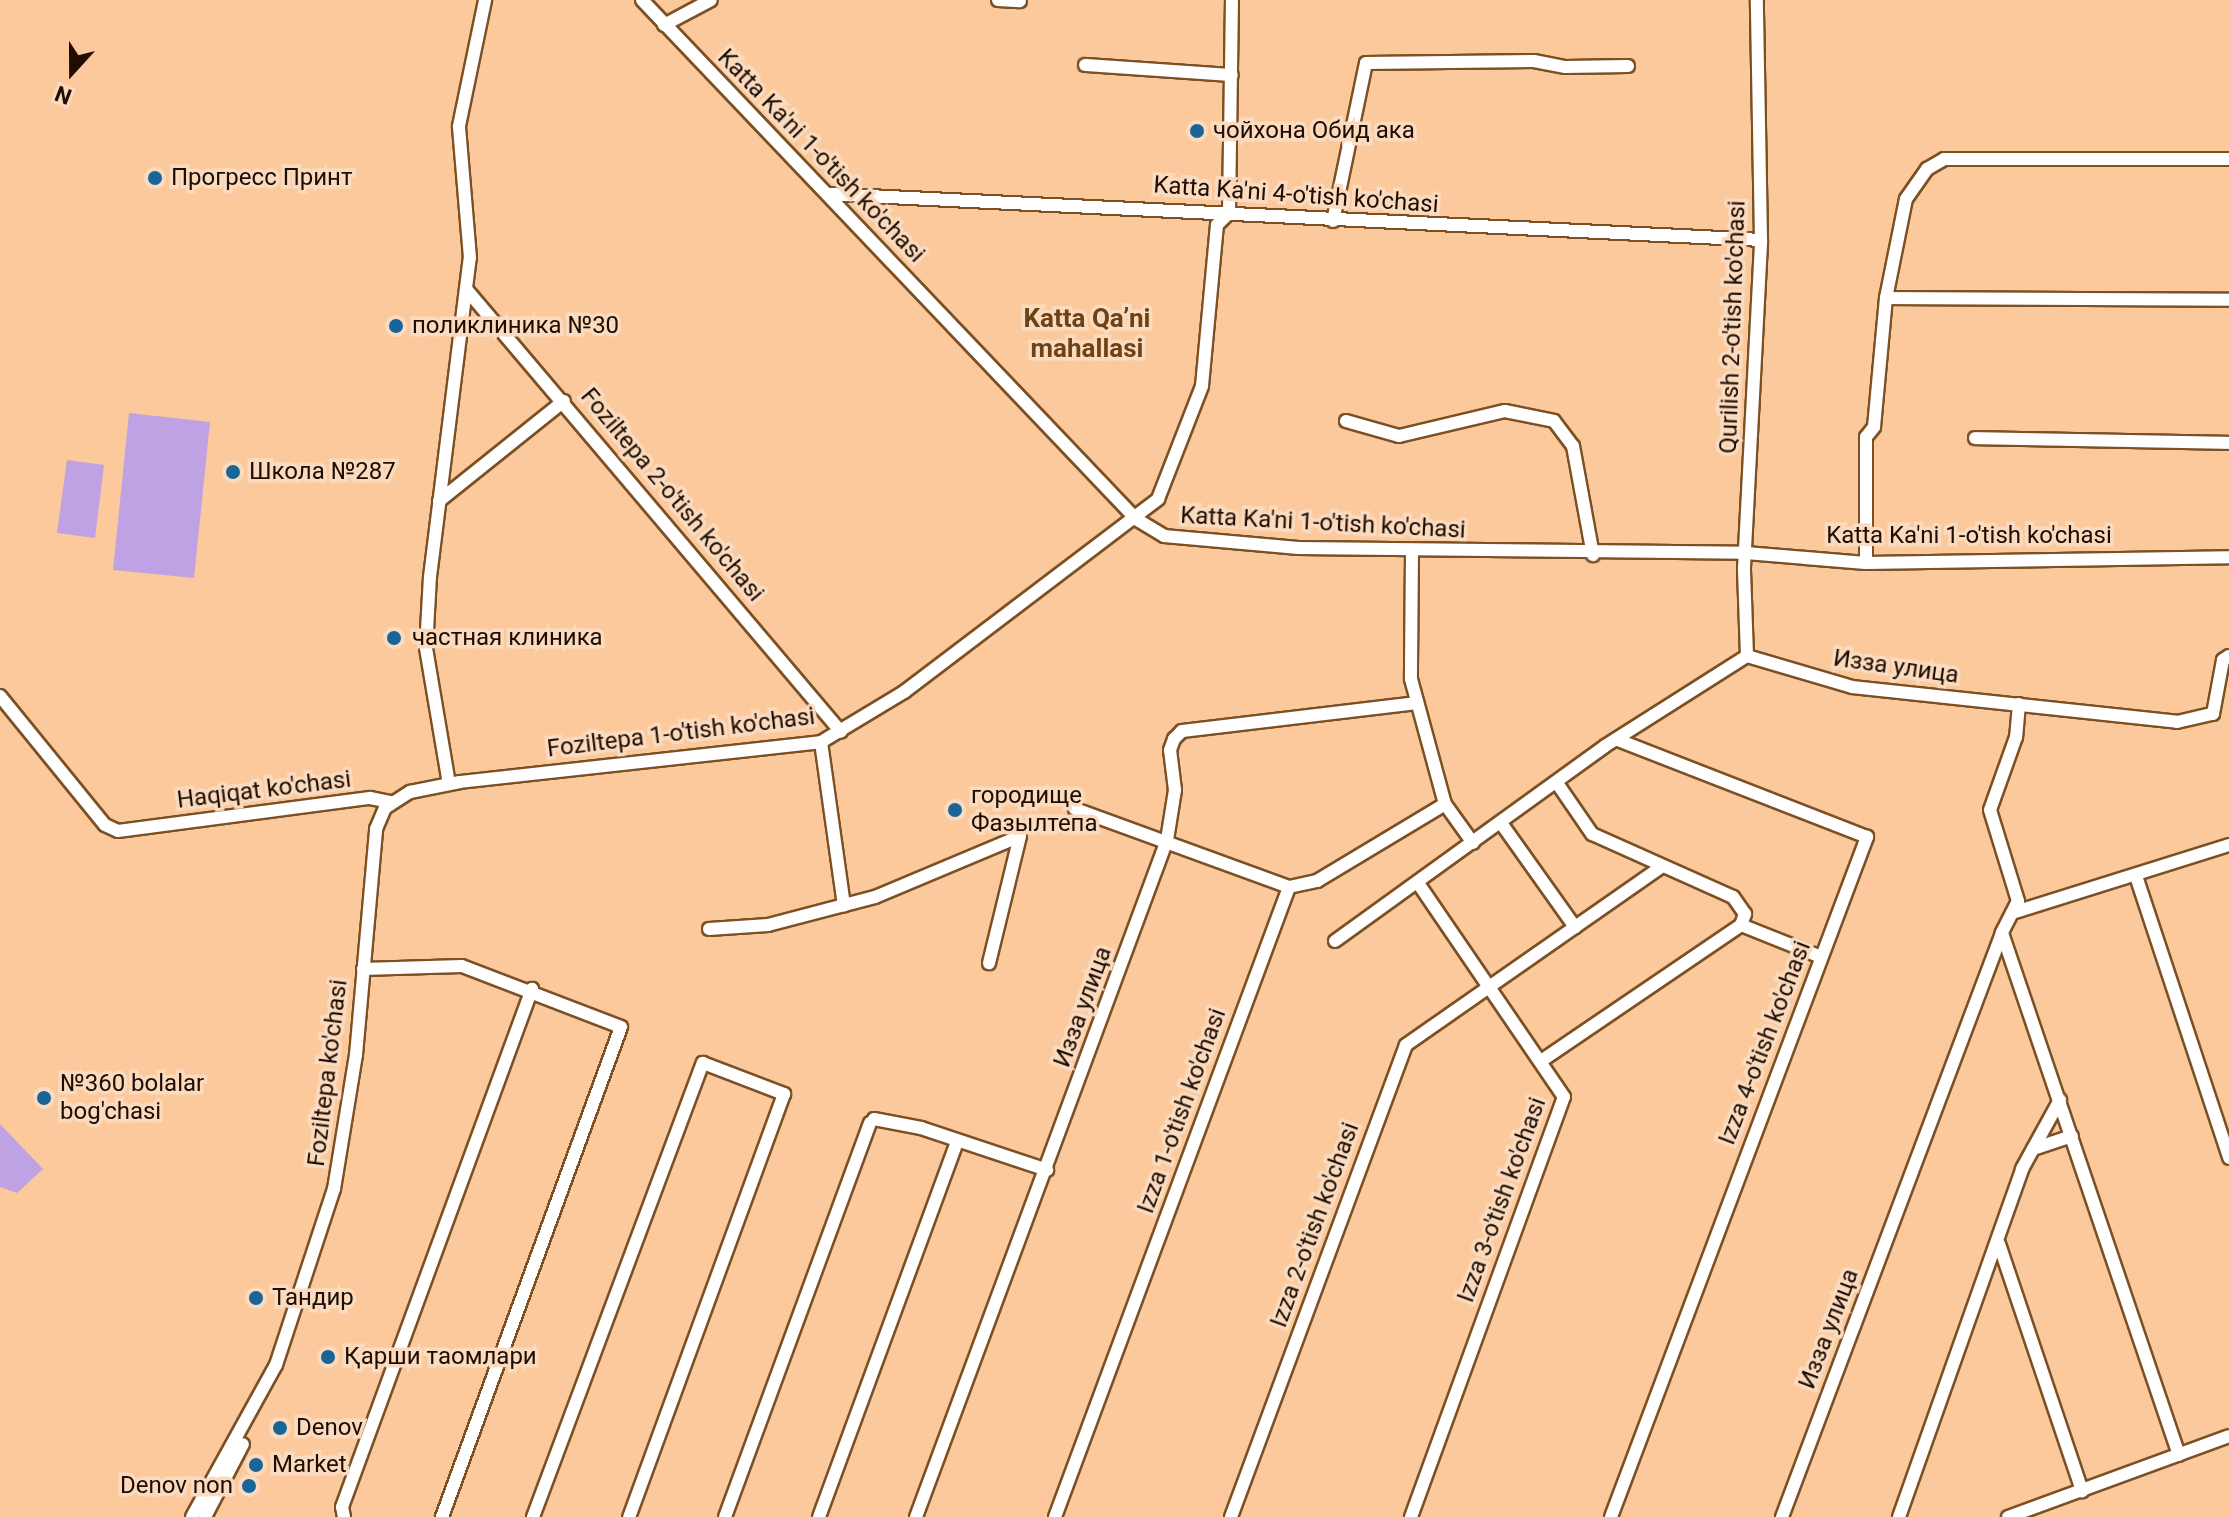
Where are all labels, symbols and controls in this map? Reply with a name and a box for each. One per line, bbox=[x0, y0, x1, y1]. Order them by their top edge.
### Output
north arrow bbox=[32, 32, 112, 112]
street label: Katta Ka'ni 1-o'tish ko'chasi bbox=[711, 43, 931, 269]
text: N bbox=[51, 80, 75, 109]
place label: чойхона Обид ака bbox=[1213, 117, 1415, 145]
marker: чойхона Обид ака bbox=[1188, 122, 1206, 140]
place label: Прогресс Принт bbox=[171, 164, 352, 192]
marker: Прогресс Принт bbox=[146, 169, 164, 187]
street label: Katta Ka'ni 4-o'tish ko'chasi bbox=[1153, 171, 1439, 219]
street label: Qurilish 2-o'tish ko'chasi bbox=[1714, 200, 1752, 454]
district label: Katta Qaʼni mahallasi bbox=[1023, 303, 1151, 364]
place label: поликлиника №30 bbox=[412, 312, 619, 340]
marker: поликлиника №30 bbox=[387, 317, 405, 335]
street label: Foziltepa 2-o'tish ko'chasi bbox=[574, 382, 770, 608]
place label: Школа №287 bbox=[249, 458, 396, 486]
marker: Школа №287 bbox=[224, 463, 242, 481]
street label: Katta Ka'ni 1-o'tish ko'chasi bbox=[1180, 501, 1466, 545]
street label: Katta Ka'ni 1-o'tish ko'chasi bbox=[1826, 522, 2112, 550]
place label: частная клиника bbox=[412, 624, 603, 652]
marker: частная клиника bbox=[383, 627, 405, 649]
street label: Изза улица bbox=[1831, 644, 1961, 690]
street label: Foziltepa 1-o'tish ko'chasi bbox=[545, 702, 817, 764]
street label: Haqiqat ko'chasi bbox=[175, 765, 353, 815]
place label: городище Фазылтепа bbox=[971, 782, 1098, 838]
marker: городище Фазылтепа bbox=[946, 801, 964, 819]
street label: Izza 4-o'tish ko'chasi bbox=[1713, 937, 1817, 1149]
street label: Изза улица bbox=[1048, 943, 1118, 1071]
street label: Foziltepa ko'chasi bbox=[302, 978, 354, 1168]
street label: Izza 1-o'tish ko'chasi bbox=[1132, 1005, 1232, 1217]
place label: №360 bolalar bog'chasi bbox=[60, 1070, 204, 1126]
marker: №360 bolalar bog'chasi bbox=[35, 1089, 53, 1107]
street label: Izza 3-o'tish ko'chasi bbox=[1452, 1094, 1552, 1306]
street label: Izza 2-o'tish ko'chasi bbox=[1265, 1119, 1365, 1331]
street label: Изза улица bbox=[1793, 1265, 1865, 1393]
place label: Тандир bbox=[272, 1284, 354, 1312]
marker: Тандир bbox=[247, 1289, 265, 1307]
place label: Қарши таомлари bbox=[344, 1343, 537, 1371]
marker: Қарши таомлари bbox=[319, 1348, 337, 1366]
place label: Denov bbox=[296, 1414, 363, 1442]
marker: Denov bbox=[271, 1419, 289, 1437]
place label: Market bbox=[272, 1451, 347, 1479]
marker: Market bbox=[247, 1456, 265, 1474]
place label: Denov non bbox=[120, 1472, 233, 1500]
marker: Denov non bbox=[240, 1477, 258, 1495]

